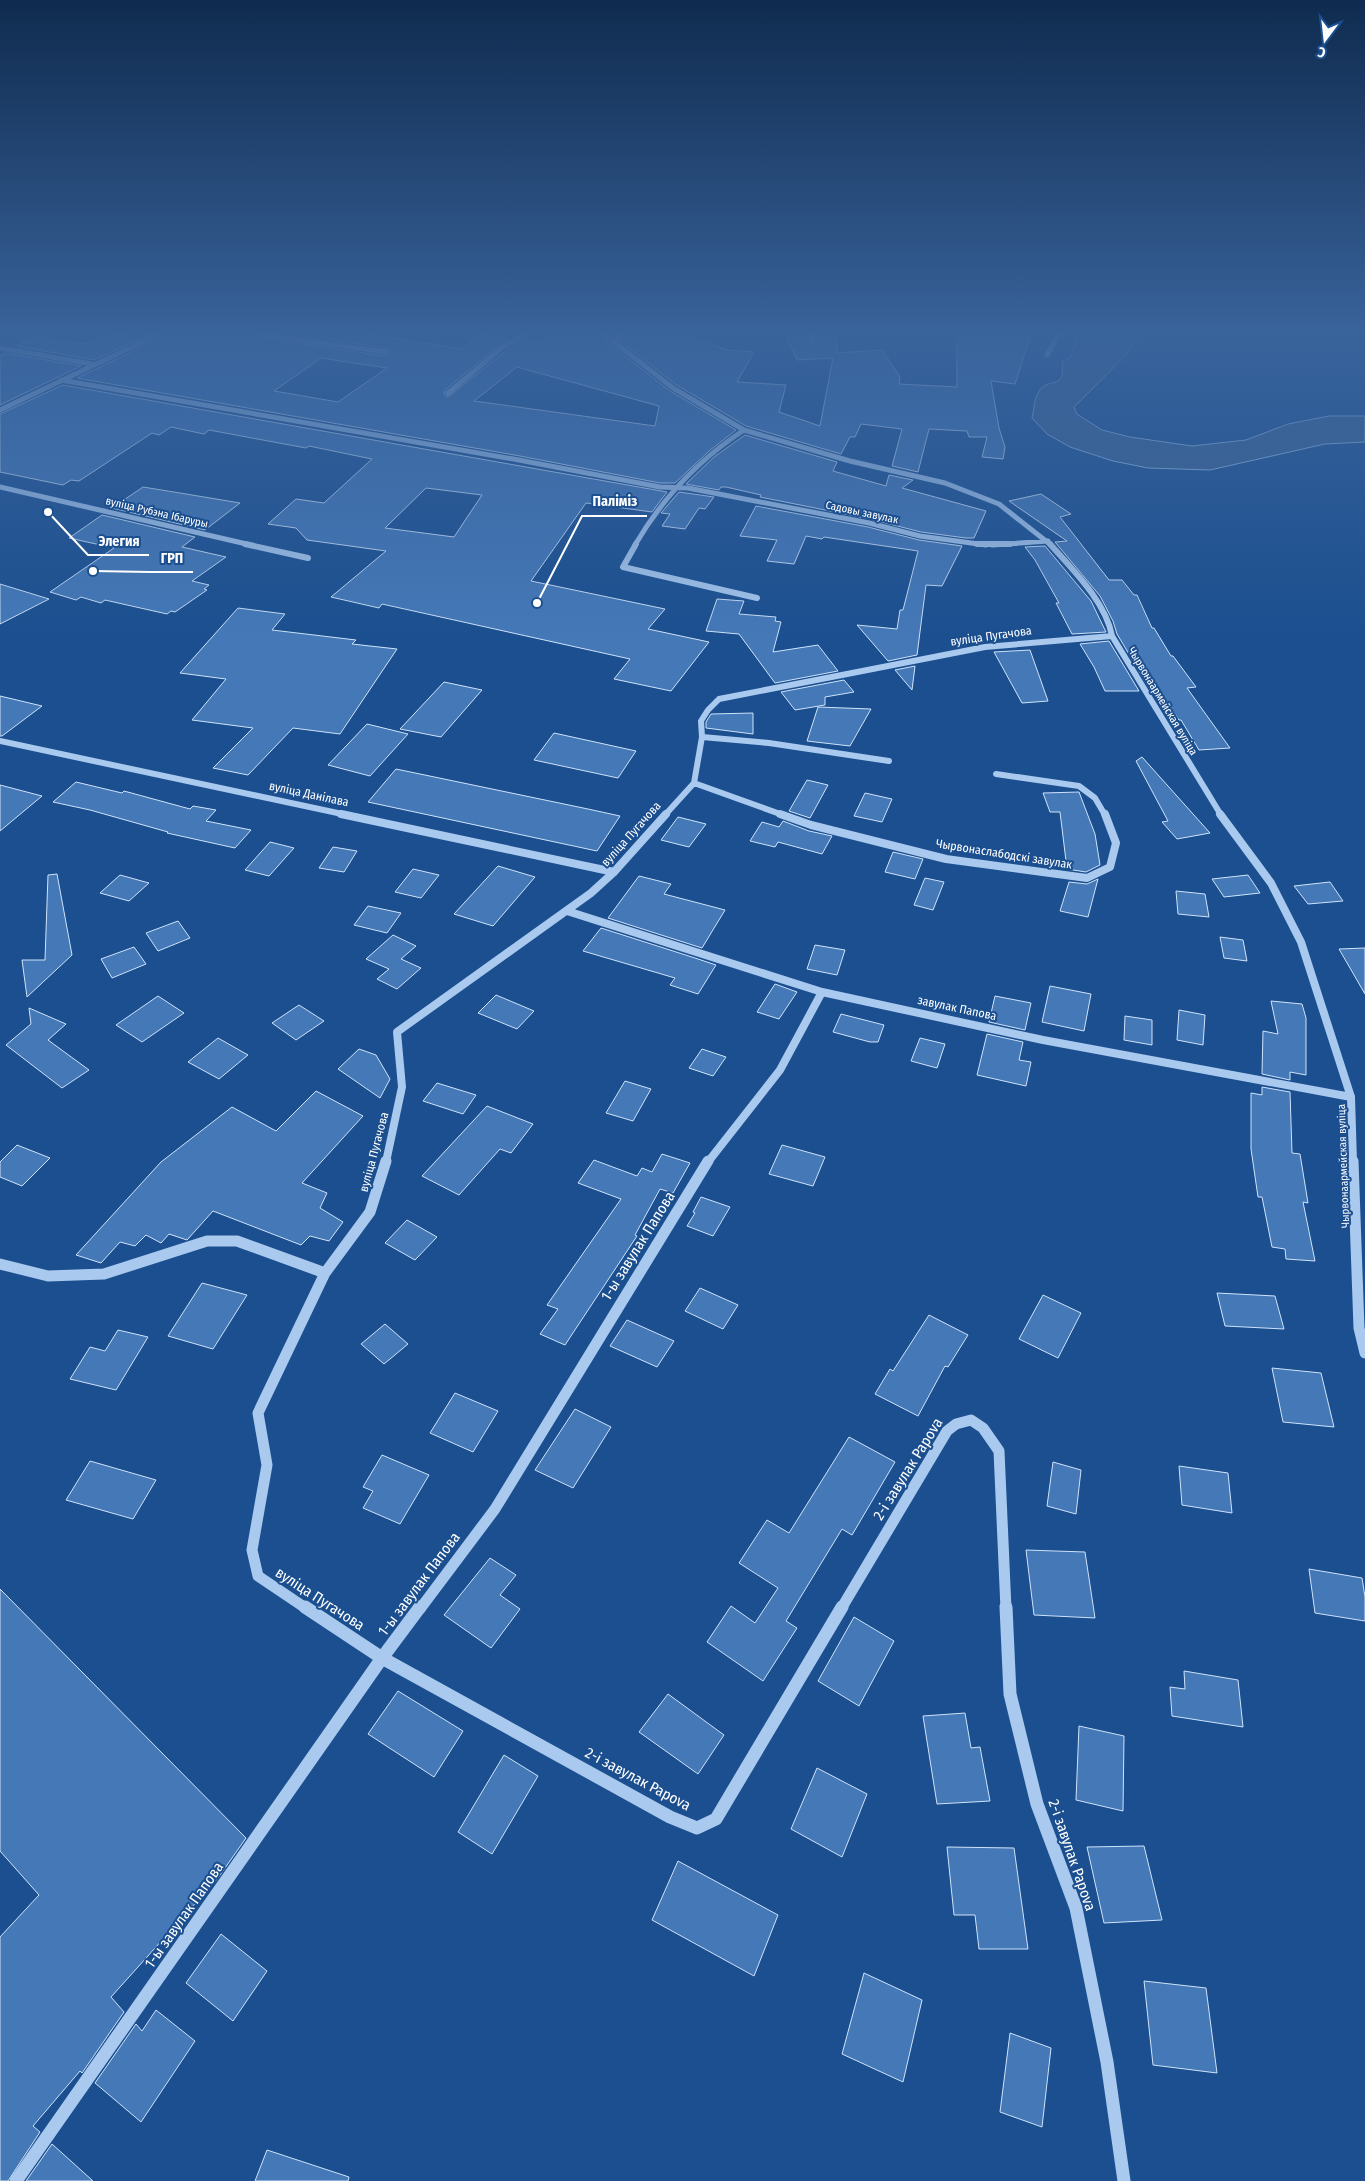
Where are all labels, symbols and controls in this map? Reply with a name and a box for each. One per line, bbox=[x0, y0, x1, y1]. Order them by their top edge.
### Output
north arrow bbox=[1300, 15, 1350, 65]
text: С bbox=[1315, 43, 1328, 61]
callout: Паліміз bbox=[582, 487, 647, 516]
text: Паліміз bbox=[593, 493, 637, 510]
street label: вуліца Рубэна Ібаруры bbox=[104, 494, 209, 531]
street label: Садовы завулак bbox=[824, 498, 900, 527]
callout: Элегия bbox=[88, 526, 149, 555]
text: Элегия bbox=[98, 533, 140, 550]
callout: ГРП bbox=[150, 543, 193, 572]
text: ГРП bbox=[161, 550, 183, 567]
street label: вуліца Пугачова bbox=[949, 623, 1033, 649]
street label: Чырвонаармейская вуліца bbox=[1125, 645, 1200, 758]
street label: вуліца Данілава bbox=[268, 779, 350, 809]
street label: вуліца Пугачова bbox=[598, 799, 664, 869]
street label: Чырвонаслабодскі завулак bbox=[935, 836, 1073, 872]
street label: завулак Папова bbox=[916, 993, 998, 1023]
street label: Чырвонаармейская вуліца bbox=[1335, 1104, 1352, 1228]
street label: вуліца Пугачова bbox=[357, 1110, 391, 1193]
street label: 1-ы завулак Папова bbox=[597, 1188, 679, 1304]
street label: 2-і завулак Papova bbox=[869, 1415, 947, 1523]
street label: 1-ы завулак Папова bbox=[374, 1529, 464, 1639]
street label: вуліца Пугачова bbox=[272, 1564, 368, 1634]
street label: 2-і завулак Papova bbox=[582, 1744, 694, 1814]
street label: 2-і завулак Papova bbox=[1044, 1797, 1100, 1913]
street label: 1-ы завулак Папова bbox=[141, 1859, 227, 1971]

